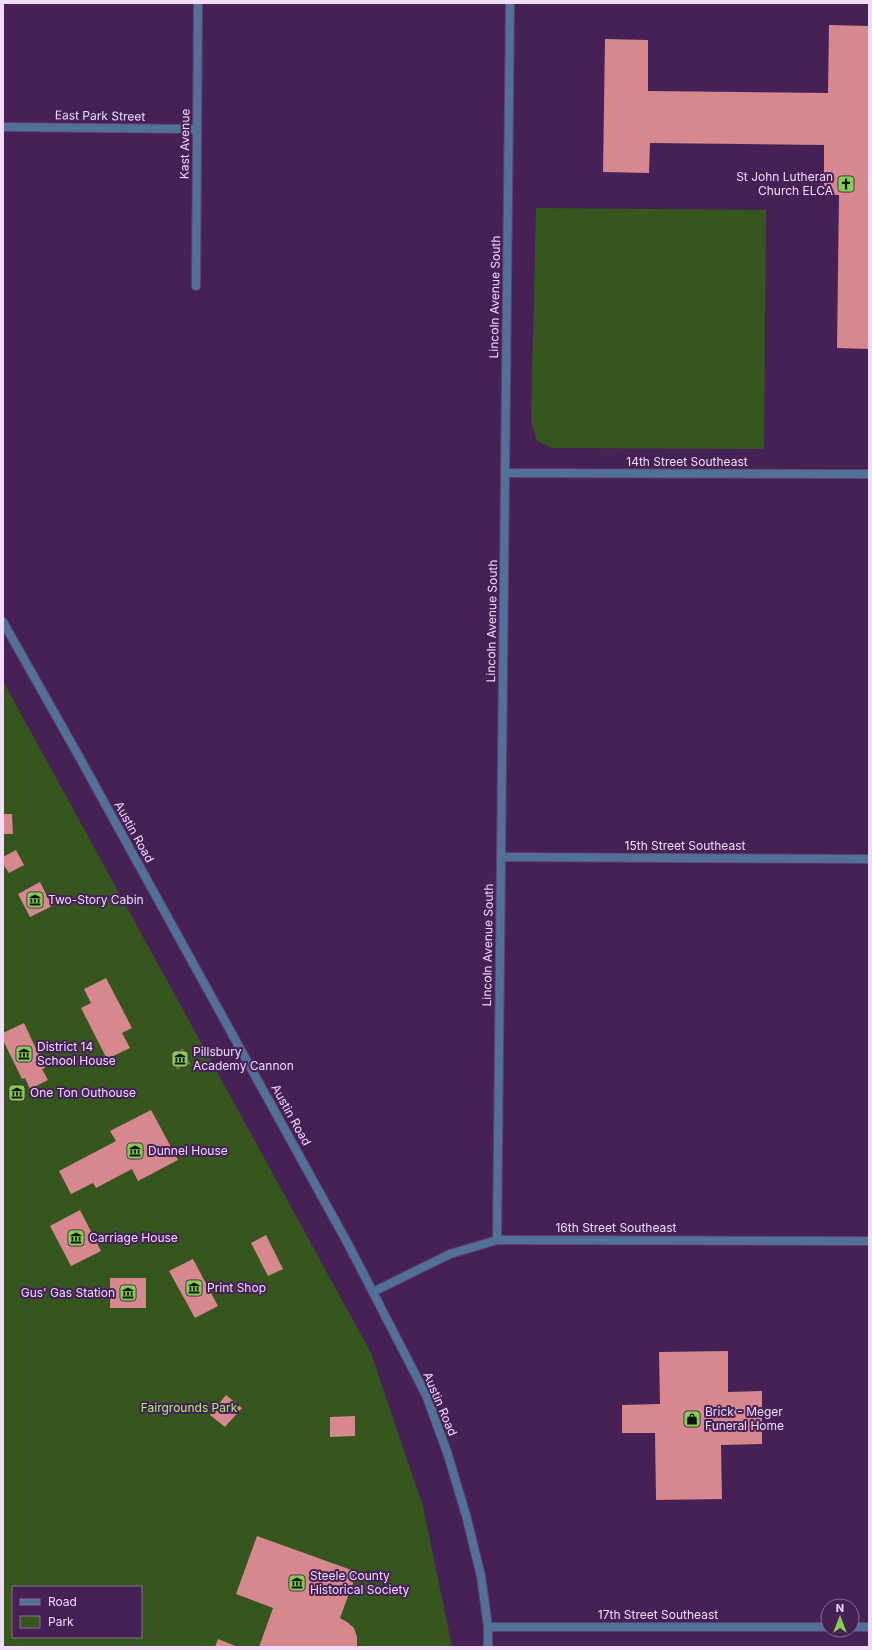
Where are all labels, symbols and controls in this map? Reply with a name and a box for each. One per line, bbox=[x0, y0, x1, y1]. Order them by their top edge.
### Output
street label: East Park Street bbox=[55, 107, 145, 124]
street label: Kast Avenue bbox=[176, 109, 193, 179]
place label: St John Lutheran Church ELCA bbox=[736, 169, 833, 198]
church icon: St John Lutheran Church ELCA bbox=[836, 174, 856, 194]
street label: Lincoln Avenue South bbox=[486, 235, 503, 358]
street label: 14th Street Southeast bbox=[626, 454, 748, 469]
street label: Lincoln Avenue South bbox=[483, 559, 500, 682]
street label: Austin Road bbox=[111, 798, 157, 865]
street label: 15th Street Southeast bbox=[625, 838, 746, 853]
street label: Lincoln Avenue South bbox=[479, 883, 496, 1006]
museum icon: Two-Story Cabin bbox=[25, 890, 45, 910]
place label: Two-Story Cabin bbox=[48, 892, 144, 907]
place label: District 14 School House bbox=[37, 1039, 116, 1068]
museum icon: District 14 School House bbox=[14, 1044, 34, 1064]
place label: Pillsbury Academy Cannon bbox=[193, 1044, 294, 1073]
museum icon: Pillsbury Academy Cannon bbox=[170, 1049, 190, 1069]
street label: Austin Road bbox=[268, 1081, 314, 1148]
museum icon: One Ton Outhouse bbox=[7, 1083, 27, 1103]
place label: One Ton Outhouse bbox=[30, 1085, 136, 1100]
museum icon: Dunnel House bbox=[125, 1141, 145, 1161]
place label: Dunnel House bbox=[148, 1143, 228, 1158]
street label: 16th Street Southeast bbox=[555, 1220, 677, 1235]
museum icon: Carriage House bbox=[66, 1228, 86, 1248]
place label: Carriage House bbox=[89, 1230, 178, 1245]
museum icon: Print Shop bbox=[184, 1278, 204, 1298]
place label: Print Shop bbox=[207, 1280, 266, 1295]
museum icon: Gus' Gas Station bbox=[118, 1283, 138, 1303]
place label: Gus' Gas Station bbox=[21, 1285, 115, 1300]
street label: Austin Road bbox=[420, 1370, 461, 1438]
park label: Fairgrounds Park bbox=[141, 1400, 238, 1415]
place label: Brick - Meger Funeral Home bbox=[705, 1404, 784, 1433]
shop icon: Brick - Meger Funeral Home bbox=[682, 1409, 702, 1429]
place label: Steele County Historical Society bbox=[310, 1568, 410, 1597]
museum icon: Steele County Historical Society bbox=[287, 1573, 307, 1593]
legend bbox=[12, 1586, 142, 1638]
text: Road bbox=[48, 1594, 77, 1609]
north arrow bbox=[820, 1598, 860, 1638]
text: N bbox=[836, 1601, 844, 1615]
street label: 17th Street Southeast bbox=[598, 1607, 718, 1622]
text: Park bbox=[48, 1614, 74, 1629]

